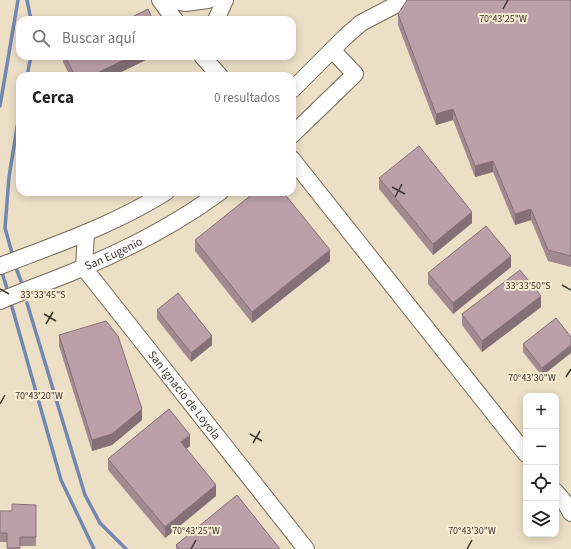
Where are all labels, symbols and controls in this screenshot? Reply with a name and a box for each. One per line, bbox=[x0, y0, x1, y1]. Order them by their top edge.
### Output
text: 70°43'25"W bbox=[479, 12, 527, 26]
search box bbox=[16, 16, 296, 60]
icon: search bbox=[30, 27, 52, 49]
text: Buscar aquí bbox=[62, 28, 135, 49]
text: Cerca bbox=[32, 86, 74, 110]
text: 0 resultados bbox=[214, 89, 280, 107]
street label: San Eugenio bbox=[82, 233, 145, 274]
text: 33°33'50"S bbox=[505, 279, 551, 293]
text: 33°33'45"S bbox=[20, 288, 66, 302]
street label: San Ignacio de Loyola bbox=[144, 347, 225, 443]
text: 70°43'30"W bbox=[508, 371, 556, 385]
text: 70°43'20"W bbox=[15, 389, 63, 403]
map controls bbox=[523, 393, 559, 537]
button: + bbox=[523, 393, 559, 429]
button: − bbox=[523, 429, 559, 465]
button: locate bbox=[523, 465, 559, 501]
button: layers bbox=[523, 501, 559, 537]
text: 70°43'25"W bbox=[172, 524, 220, 538]
text: 70°43'30"W bbox=[448, 524, 496, 538]

